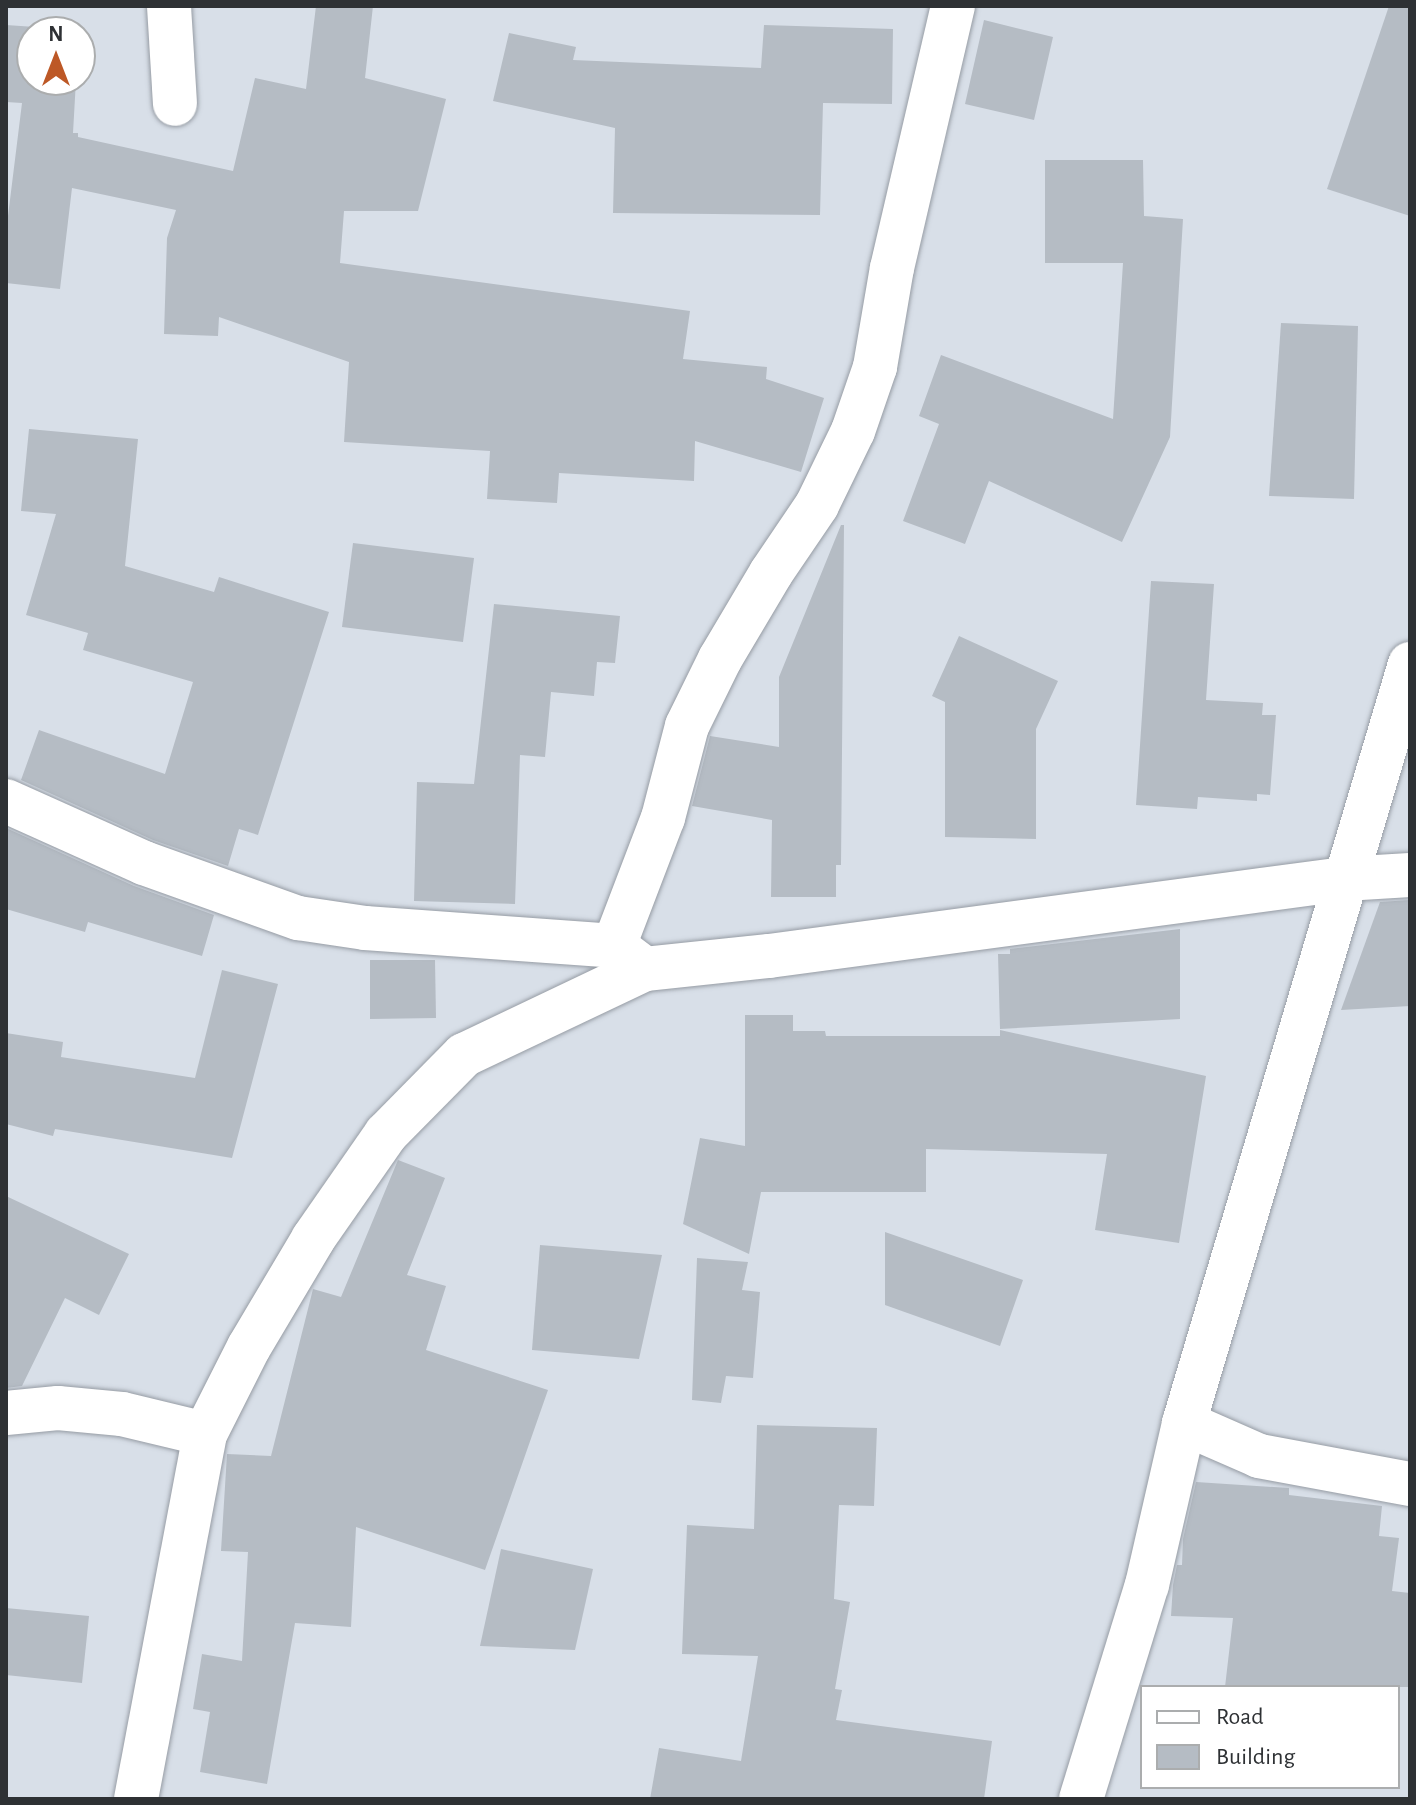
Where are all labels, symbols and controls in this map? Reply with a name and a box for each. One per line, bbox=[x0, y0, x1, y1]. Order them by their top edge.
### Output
north arrow bbox=[16, 16, 96, 96]
text: N bbox=[48, 23, 64, 45]
legend bbox=[1140, 1685, 1400, 1789]
text: Road bbox=[1216, 1705, 1264, 1729]
text: Building bbox=[1216, 1745, 1295, 1769]

